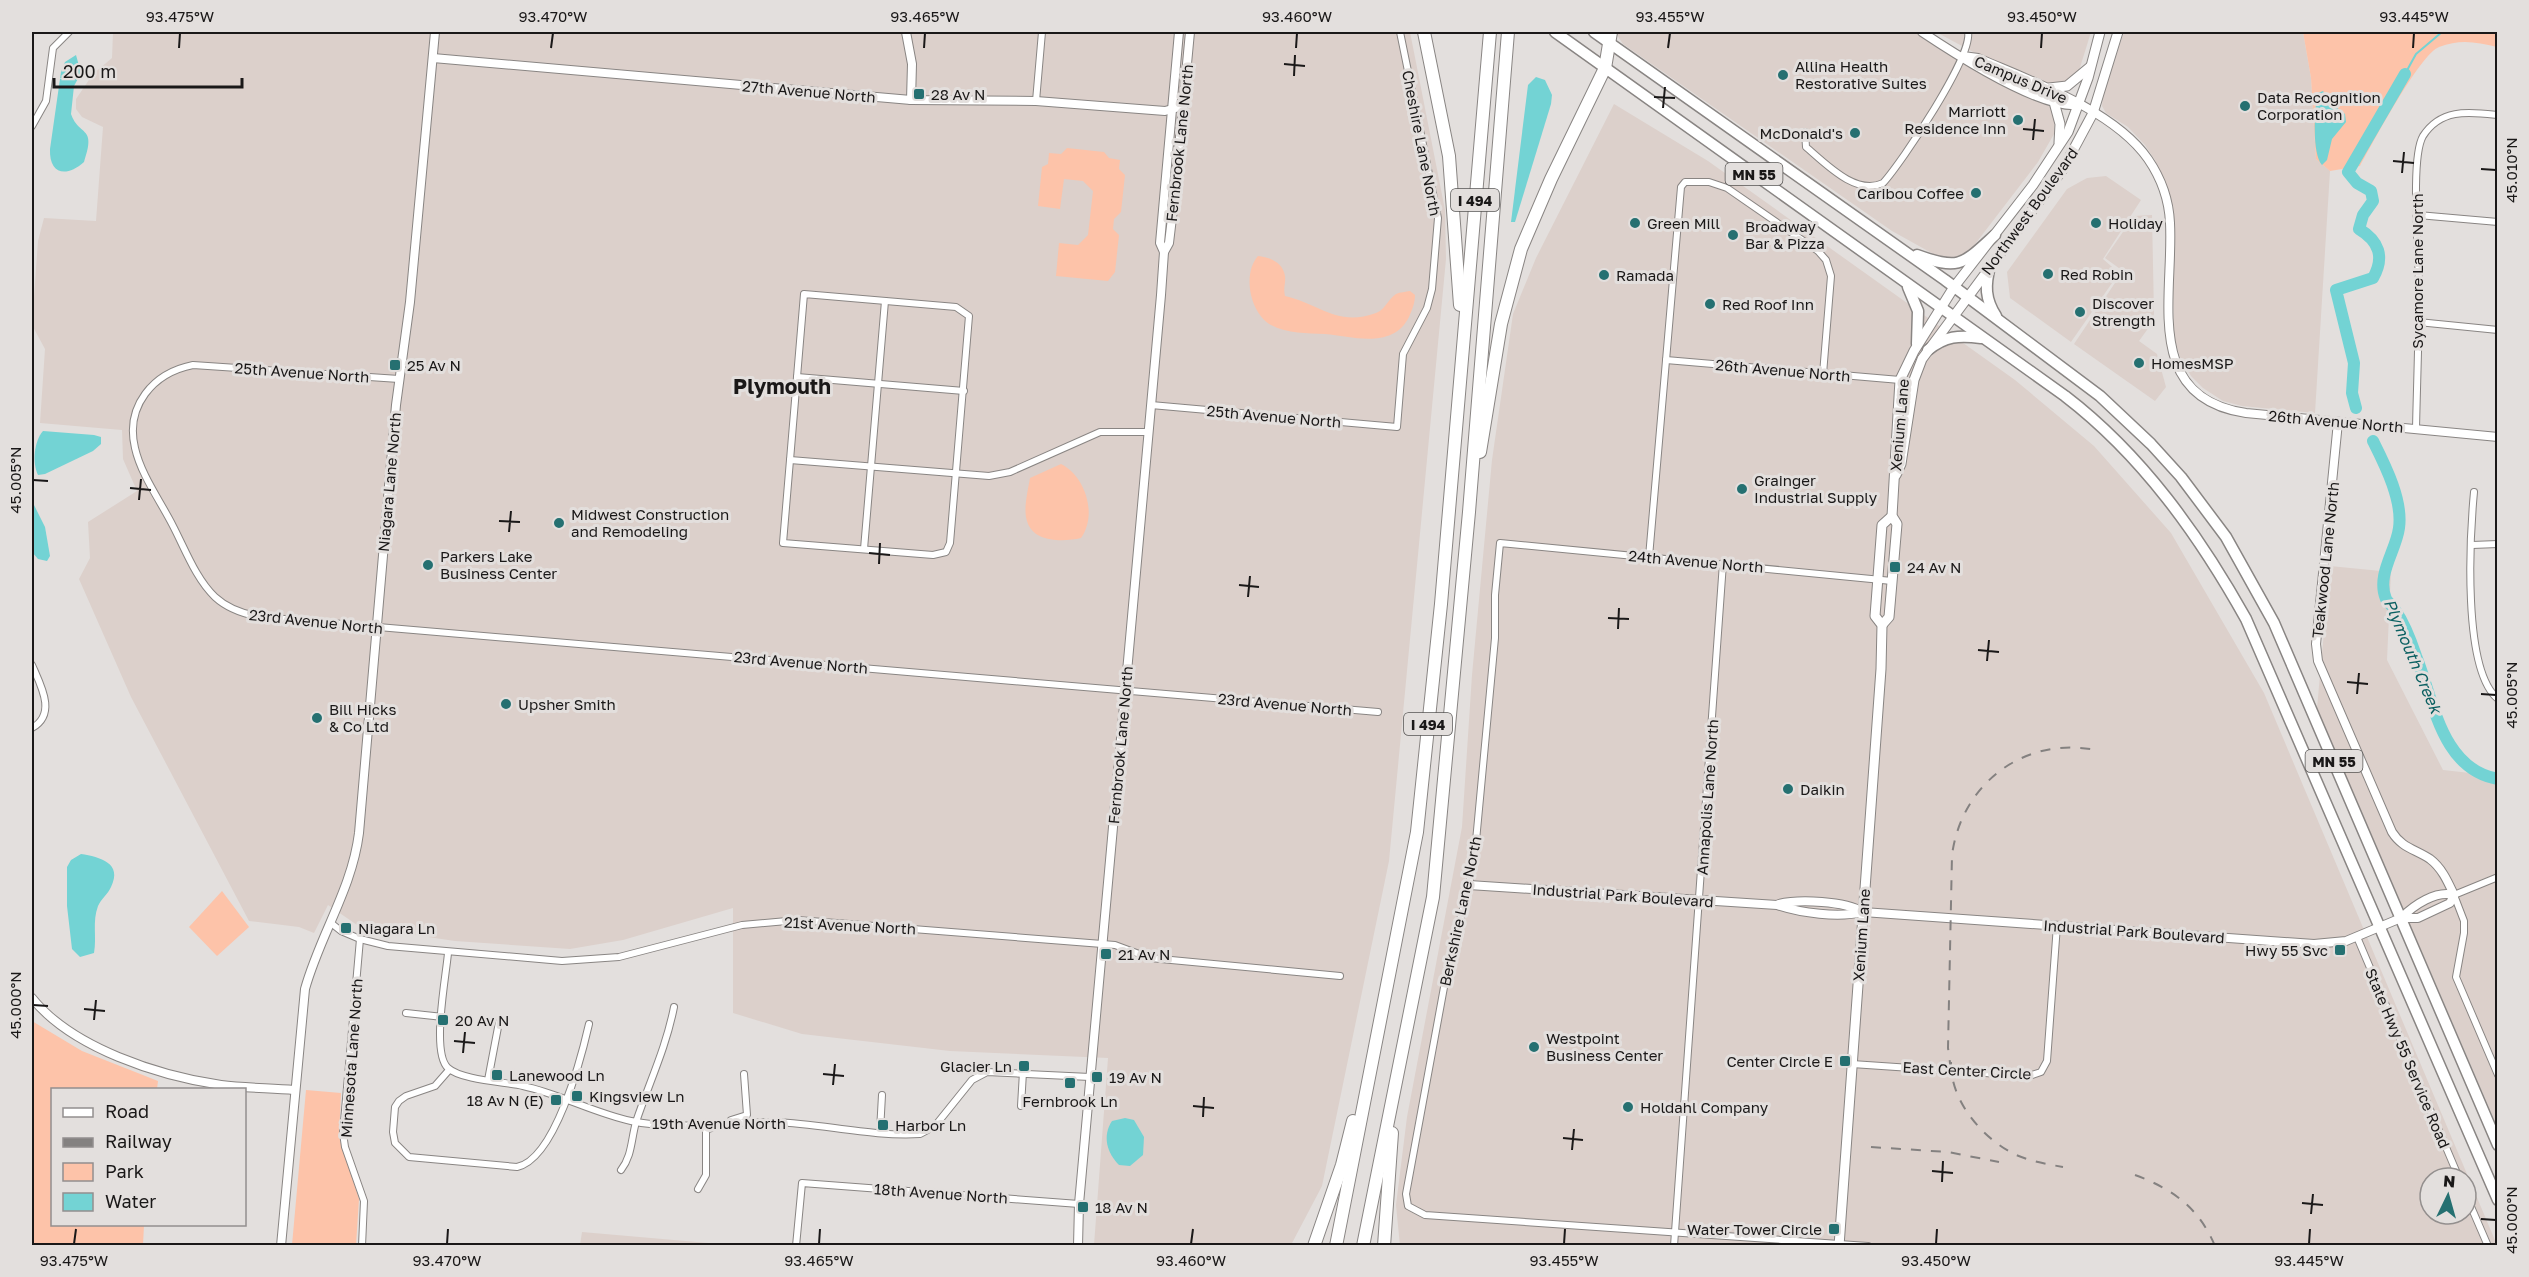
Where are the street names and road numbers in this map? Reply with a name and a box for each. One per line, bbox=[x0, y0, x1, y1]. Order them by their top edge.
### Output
street label: Campus Drive bbox=[1972, 51, 2070, 107]
street label: Fernbrook Lane North bbox=[1162, 63, 1196, 223]
street label: Cheshire Lane North bbox=[1399, 69, 1445, 217]
street label: 27th Avenue North bbox=[741, 76, 877, 106]
street label: Northwest Boulevard bbox=[1977, 144, 2081, 278]
road number: MN 55 bbox=[1726, 163, 1782, 185]
road number: I 494 bbox=[1451, 189, 1499, 211]
street label: Sycamore Lane North bbox=[2408, 193, 2426, 349]
street label: 26th Avenue North bbox=[1715, 355, 1851, 385]
street label: 25th Avenue North bbox=[234, 358, 370, 386]
street label: Xenium Lane bbox=[1886, 378, 1912, 472]
street label: 25th Avenue North bbox=[1206, 401, 1342, 431]
street label: 26th Avenue North bbox=[2268, 406, 2404, 436]
street label: Niagara Lane North bbox=[374, 411, 404, 553]
street label: Teakwood Lane North bbox=[2308, 481, 2342, 639]
street label: 24th Avenue North bbox=[1628, 546, 1764, 576]
street label: 23rd Avenue North bbox=[248, 605, 384, 637]
street label: 23rd Avenue North bbox=[733, 647, 869, 677]
street label: Fernbrook Lane North bbox=[1104, 665, 1136, 825]
street label: 23rd Avenue North bbox=[1217, 689, 1353, 719]
road number: I 494 bbox=[1404, 713, 1452, 735]
street label: Annapolis Lane North bbox=[1693, 718, 1721, 876]
road number: MN 55 bbox=[2306, 750, 2362, 772]
street label: Berkshire Lane North bbox=[1435, 834, 1485, 988]
street label: Industrial Park Boulevard bbox=[1532, 880, 1714, 910]
street label: Xenium Lane bbox=[1849, 888, 1873, 982]
street label: 21st Avenue North bbox=[784, 913, 916, 937]
street label: Industrial Park Boulevard bbox=[2043, 916, 2225, 946]
street label: State Hwy 55 Service Road bbox=[2362, 965, 2454, 1151]
street label: Minnesota Lane North bbox=[336, 978, 366, 1138]
street label: East Center Circle bbox=[1902, 1058, 2032, 1082]
street label: 19th Avenue North bbox=[652, 1114, 786, 1132]
street label: 18th Avenue North bbox=[874, 1179, 1008, 1207]

